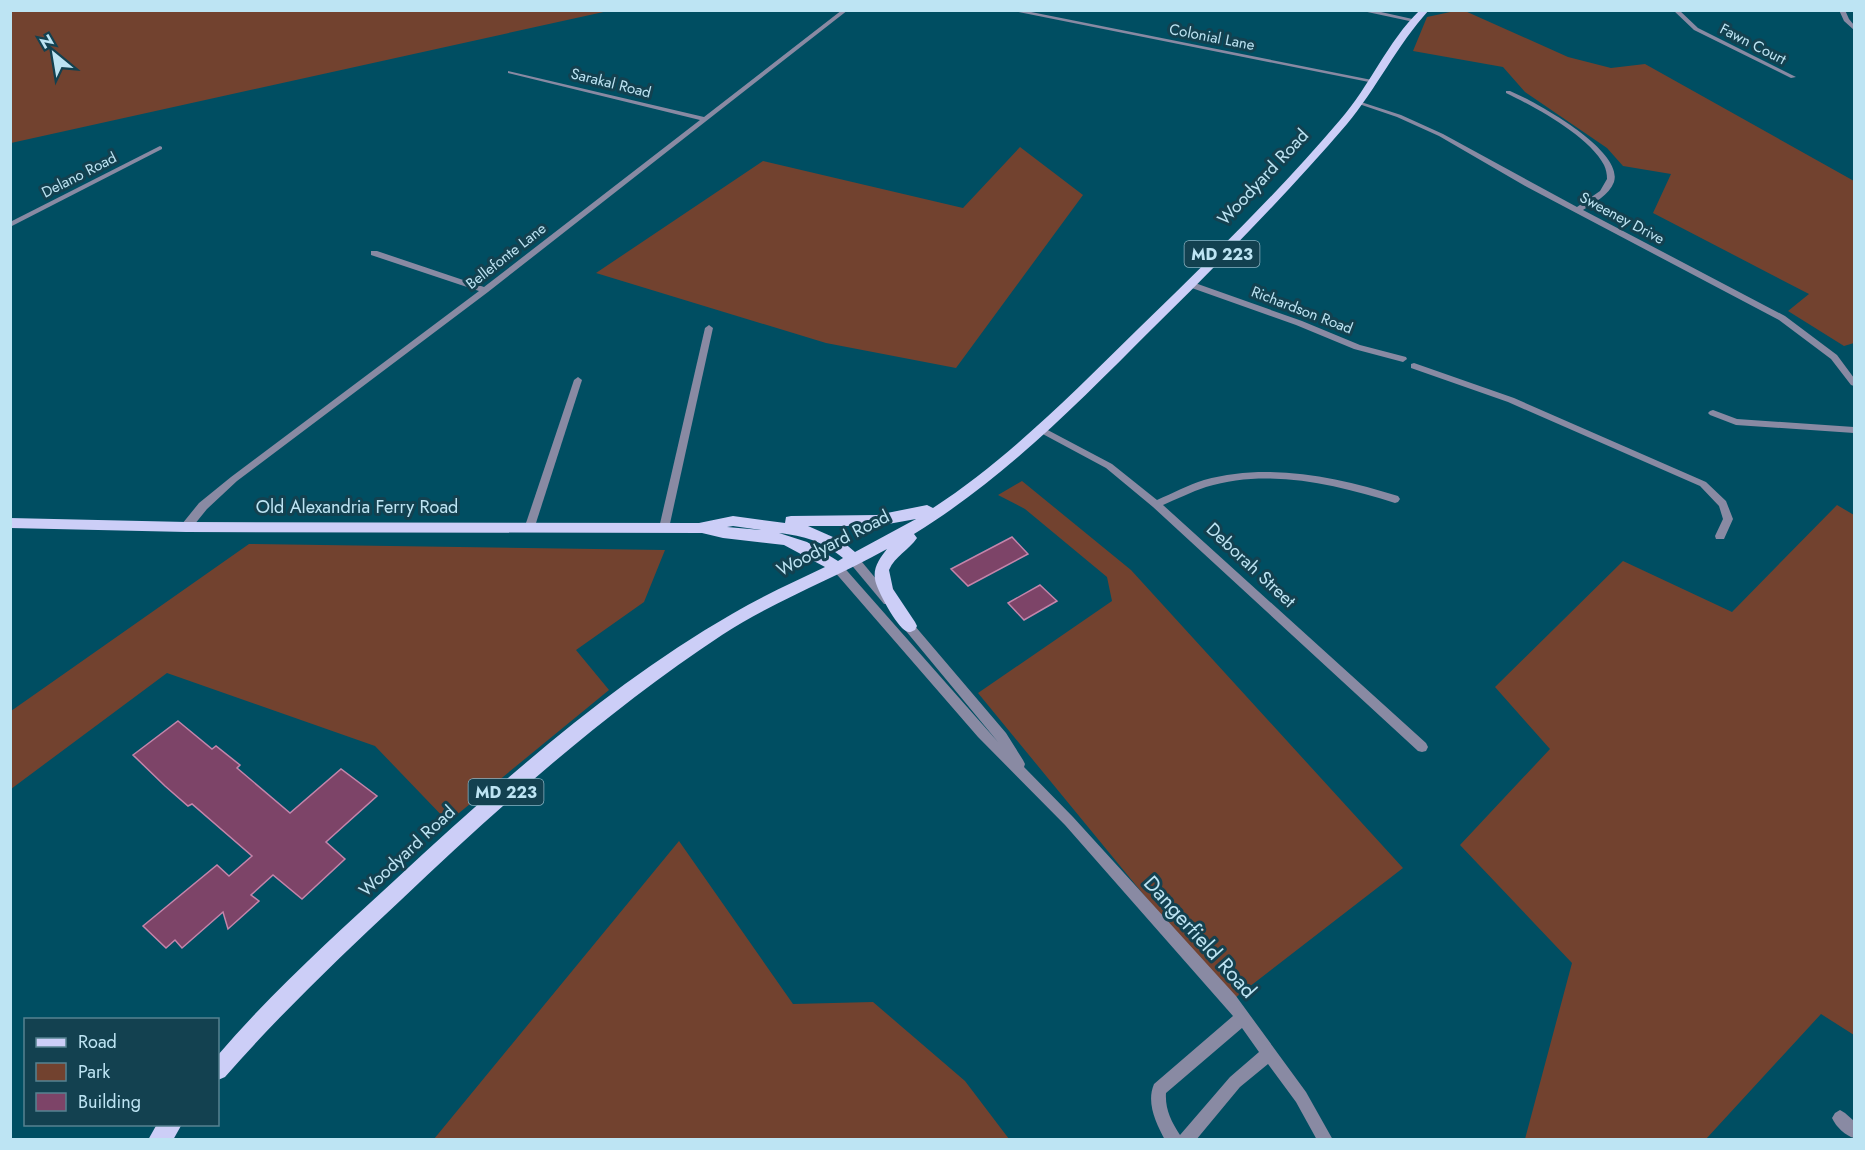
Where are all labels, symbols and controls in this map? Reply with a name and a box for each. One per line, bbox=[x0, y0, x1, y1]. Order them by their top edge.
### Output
street label: Colonial Lane bbox=[1167, 18, 1257, 56]
street label: Fawn Court bbox=[1716, 18, 1790, 70]
north arrow bbox=[24, 24, 84, 84]
text: N bbox=[35, 28, 58, 55]
street label: Sarakal Road bbox=[569, 62, 653, 104]
street label: Woodyard Road bbox=[1211, 123, 1315, 231]
street label: Delano Road bbox=[38, 147, 120, 203]
street label: Sweeney Drive bbox=[1576, 186, 1669, 250]
street label: Bellefonte Lane bbox=[461, 217, 551, 294]
road number: MD 223 bbox=[1184, 241, 1260, 267]
street label: Richardson Road bbox=[1248, 281, 1356, 339]
street label: Old Alexandria Ferry Road bbox=[256, 494, 458, 520]
street label: Woodyard Road bbox=[772, 503, 894, 583]
street label: Deborah Street bbox=[1200, 517, 1302, 614]
road number: MD 223 bbox=[468, 779, 544, 805]
street label: Woodyard Road bbox=[353, 799, 461, 903]
street label: Dangerfield Road bbox=[1137, 869, 1263, 1005]
legend bbox=[24, 1018, 219, 1126]
text: Road bbox=[78, 1029, 117, 1055]
text: Park bbox=[78, 1059, 110, 1085]
text: Building bbox=[78, 1089, 141, 1115]

